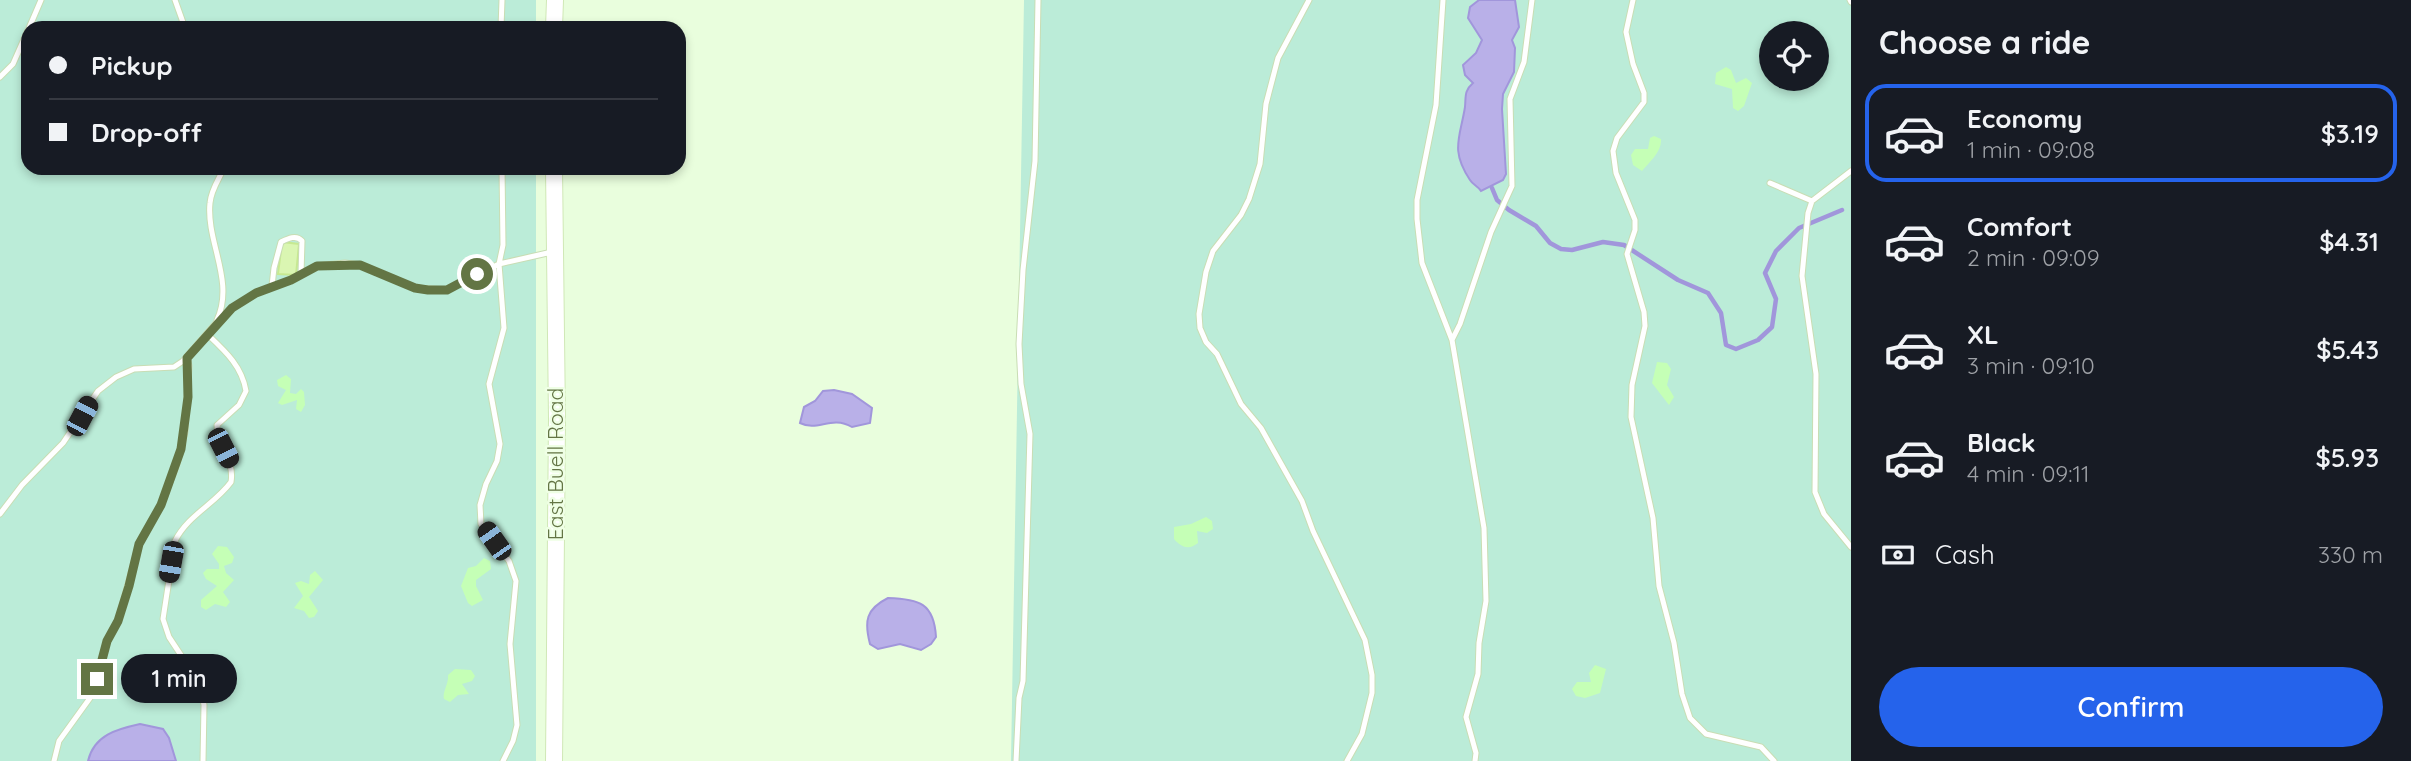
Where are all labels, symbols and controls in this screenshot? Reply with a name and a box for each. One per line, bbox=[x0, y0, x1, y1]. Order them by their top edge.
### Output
map controls bbox=[1759, 21, 1829, 91]
button: locate bbox=[1759, 21, 1829, 91]
text: Choose a ride bbox=[1879, 22, 2091, 62]
text: Pickup bbox=[91, 49, 173, 82]
icon: car bbox=[1883, 102, 1946, 165]
text: Economy bbox=[1967, 102, 2082, 135]
text: Drop-off bbox=[91, 116, 202, 149]
text: $3.19 bbox=[2321, 117, 2379, 150]
text: 1 min · 09:08 bbox=[1967, 135, 2095, 164]
icon: car bbox=[1883, 210, 1946, 273]
text: Comfort bbox=[1967, 210, 2072, 243]
text: $4.31 bbox=[2319, 225, 2379, 258]
text: 2 min · 09:09 bbox=[1967, 243, 2100, 272]
route start bbox=[461, 258, 493, 290]
icon: car bbox=[1883, 318, 1946, 381]
text: XL bbox=[1967, 318, 1999, 351]
text: $5.43 bbox=[2316, 333, 2379, 366]
text: 3 min · 09:10 bbox=[1967, 351, 2095, 380]
street label: East Buell Road bbox=[542, 388, 568, 540]
car bbox=[63, 393, 102, 439]
car bbox=[205, 425, 242, 471]
icon: car bbox=[1883, 426, 1946, 489]
text: Black bbox=[1967, 426, 2036, 459]
text: $5.93 bbox=[2316, 441, 2379, 474]
text: 4 min · 09:11 bbox=[1967, 459, 2089, 488]
car bbox=[474, 518, 515, 564]
icon: cash bbox=[1879, 536, 1917, 574]
text: Cash bbox=[1935, 538, 1995, 571]
car bbox=[158, 539, 185, 585]
text: 330 m bbox=[2318, 540, 2383, 569]
callout: 1 min bbox=[122, 654, 237, 704]
route end bbox=[81, 663, 113, 695]
text: 1 min bbox=[151, 664, 207, 693]
button: Confirm bbox=[1879, 667, 2383, 747]

